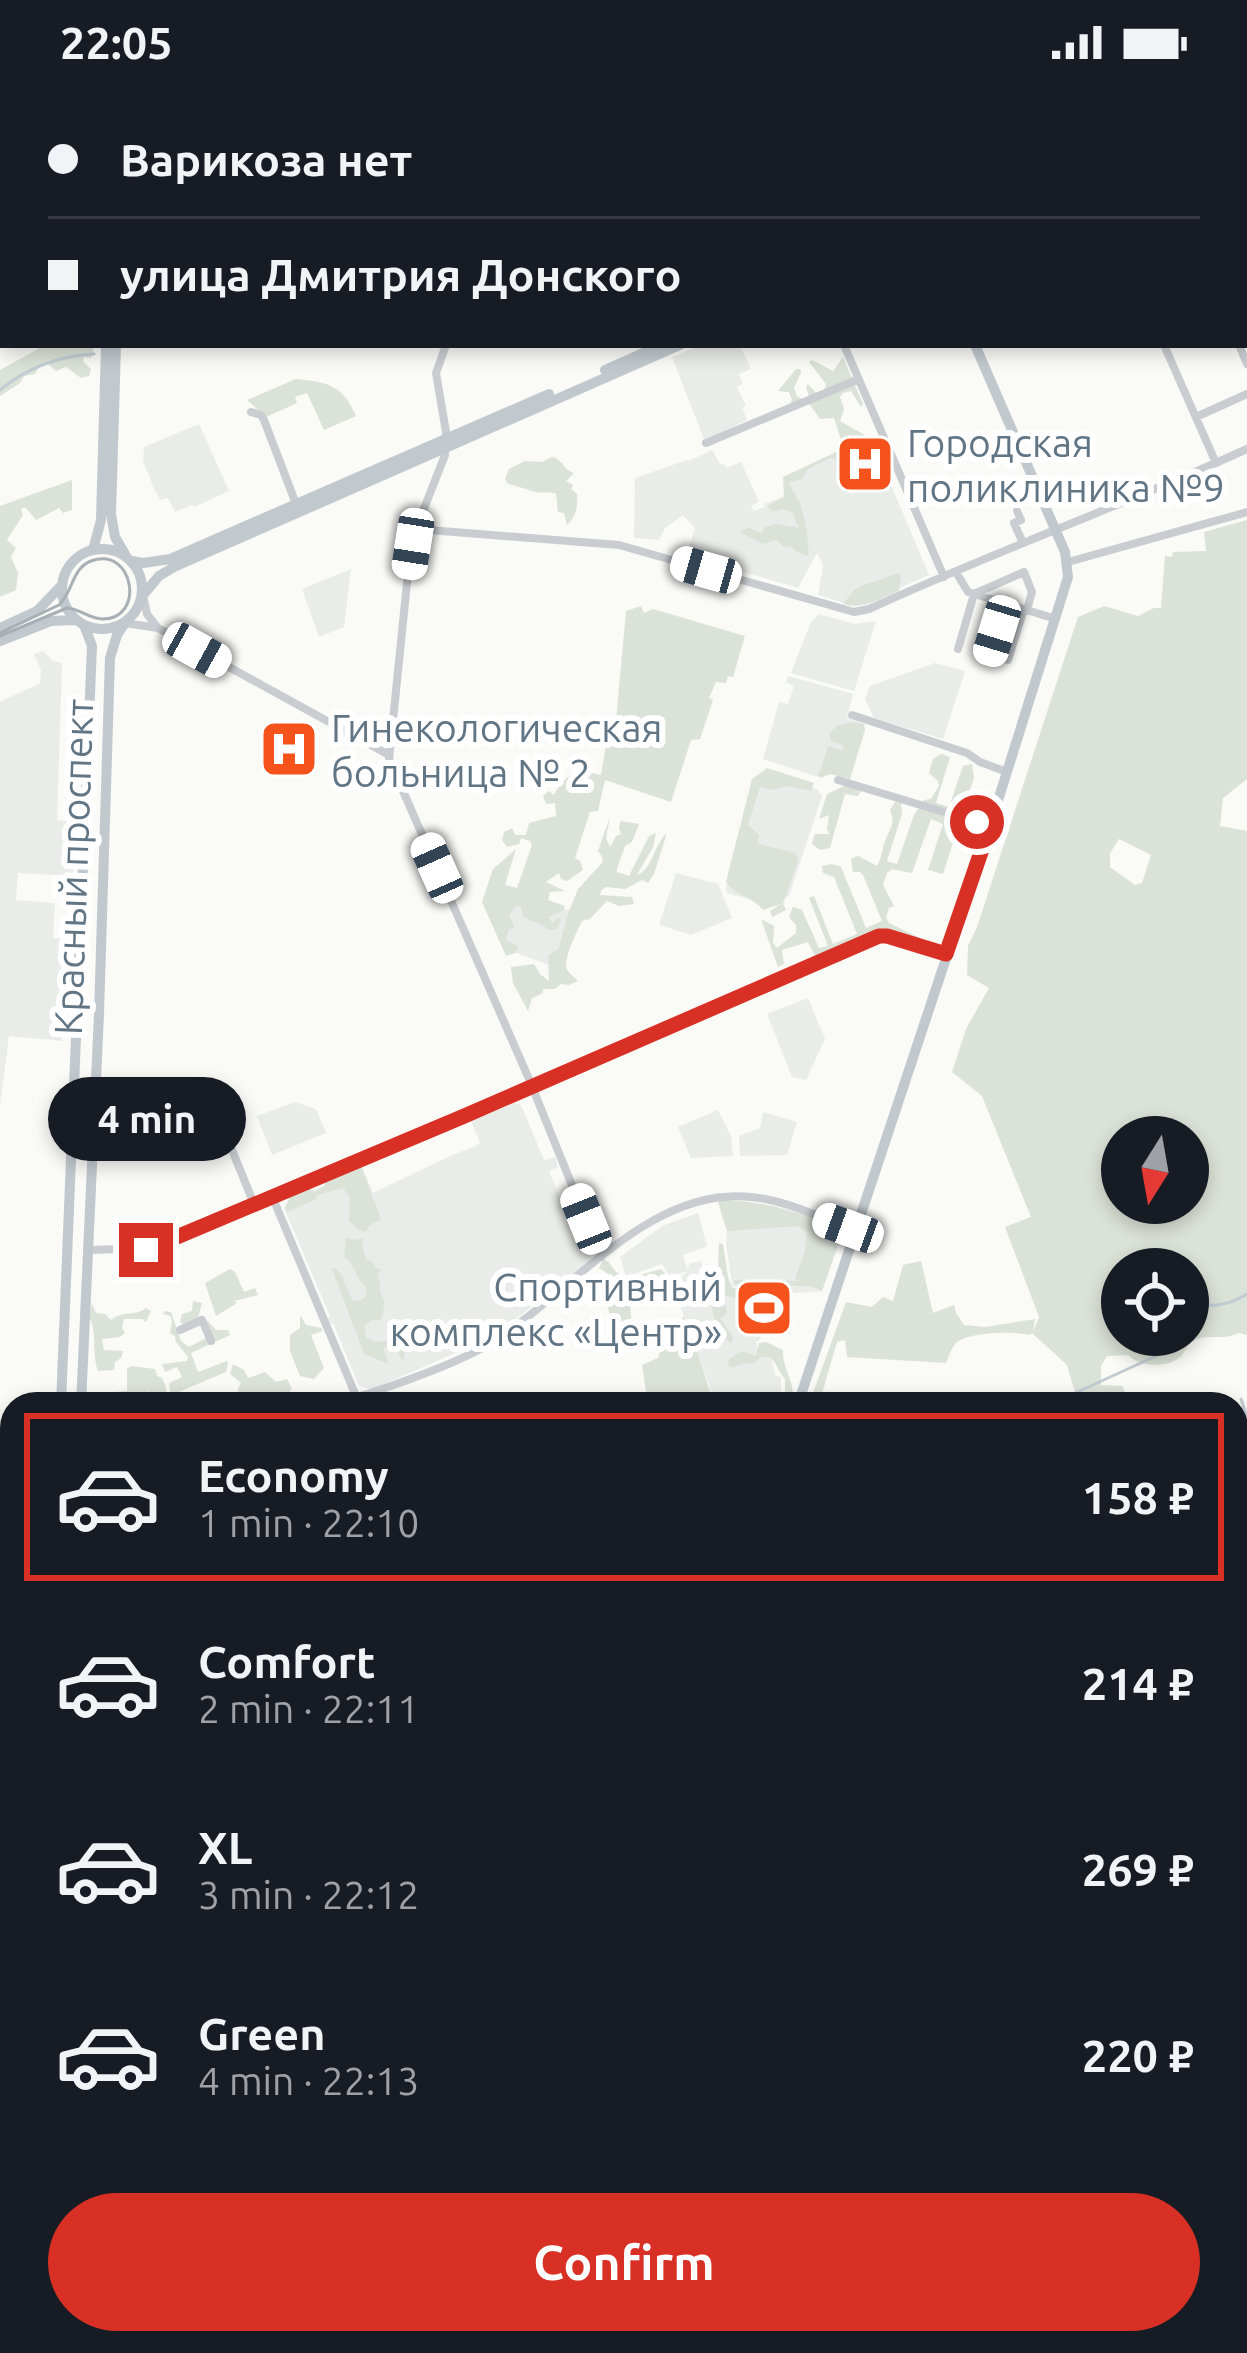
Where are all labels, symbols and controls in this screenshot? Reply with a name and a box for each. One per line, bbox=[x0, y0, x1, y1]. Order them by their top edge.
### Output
text: 22:05 bbox=[60, 17, 173, 68]
text: Варикоза нет bbox=[120, 134, 412, 185]
text: улица Дмитрия Донского bbox=[120, 249, 682, 300]
place label: Городская поликлиника №9 bbox=[907, 421, 1225, 509]
hospital icon: Городская поликлиника №9 bbox=[834, 433, 896, 495]
car bbox=[390, 506, 436, 582]
car bbox=[666, 543, 746, 597]
car bbox=[969, 591, 1025, 671]
car bbox=[157, 617, 237, 683]
street label: Красный проспект bbox=[46, 698, 100, 1036]
place label: Гинекологическая больница № 2 bbox=[331, 706, 662, 794]
hospital icon: Гинекологическая больница № 2 bbox=[258, 718, 320, 780]
route start bbox=[950, 795, 1004, 849]
car bbox=[406, 828, 468, 908]
callout: 4 min bbox=[47, 1076, 245, 1160]
text: 4 min bbox=[98, 1097, 196, 1140]
north arrow bbox=[1101, 1116, 1209, 1224]
map controls bbox=[1101, 1116, 1209, 1356]
car bbox=[556, 1179, 616, 1259]
car bbox=[808, 1199, 888, 1257]
route end bbox=[119, 1223, 173, 1277]
button: locate bbox=[1101, 1248, 1209, 1356]
place label: Спортивный комплекс «Центр» bbox=[390, 1265, 722, 1353]
sports icon: Спортивный комплекс «Центр» bbox=[733, 1277, 795, 1339]
icon: car bbox=[54, 1443, 162, 1551]
text: Economy bbox=[198, 1450, 389, 1501]
text: 158 ₽ bbox=[1082, 1472, 1194, 1523]
text: 1 min · 22:10 bbox=[198, 1501, 419, 1544]
icon: car bbox=[54, 1629, 162, 1737]
text: Comfort bbox=[198, 1636, 375, 1687]
text: 214 ₽ bbox=[1082, 1658, 1194, 1709]
text: 2 min · 22:11 bbox=[198, 1687, 419, 1730]
icon: car bbox=[54, 1815, 162, 1923]
text: XL bbox=[198, 1822, 252, 1873]
text: 269 ₽ bbox=[1082, 1844, 1194, 1895]
text: 3 min · 22:12 bbox=[198, 1873, 419, 1916]
icon: car bbox=[54, 2001, 162, 2109]
text: Green bbox=[198, 2008, 325, 2059]
text: 220 ₽ bbox=[1082, 2030, 1194, 2081]
text: 4 min · 22:13 bbox=[198, 2059, 419, 2102]
button: Confirm bbox=[48, 2193, 1200, 2331]

